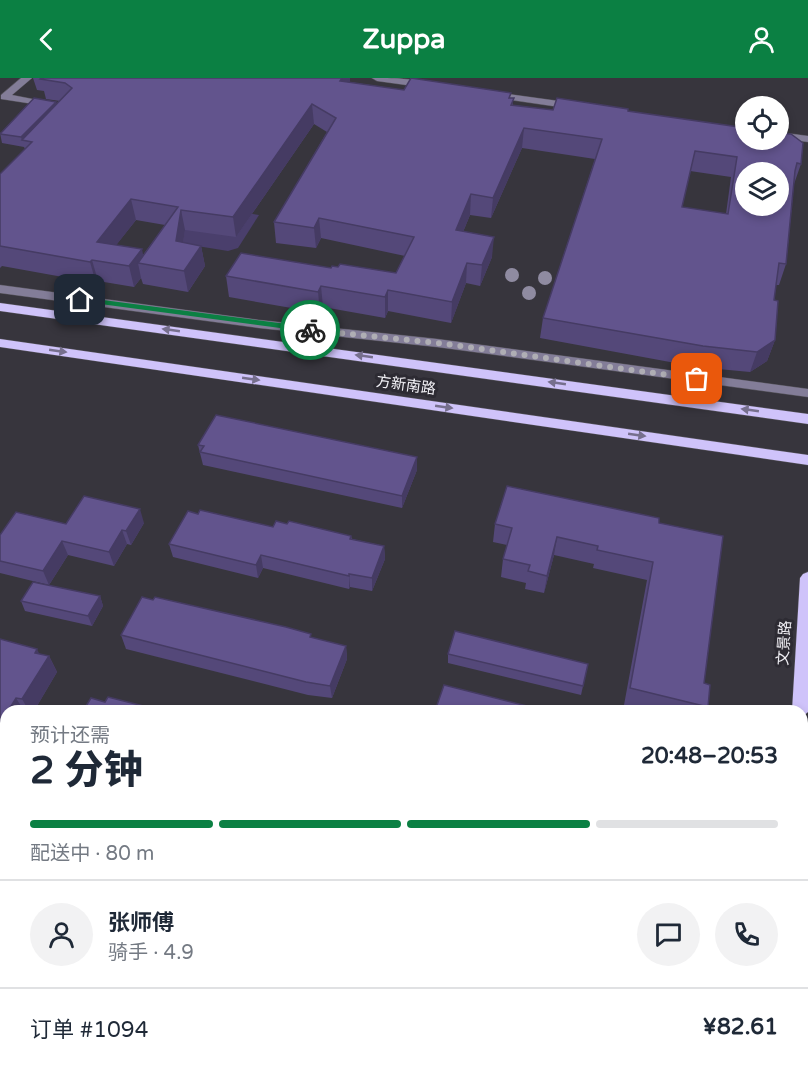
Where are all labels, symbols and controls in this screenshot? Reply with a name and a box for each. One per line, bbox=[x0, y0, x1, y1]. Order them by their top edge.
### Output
icon: back bbox=[30, 23, 63, 56]
text: Zuppa bbox=[363, 23, 445, 56]
icon: person bbox=[745, 23, 778, 56]
map controls bbox=[735, 96, 789, 216]
button: locate bbox=[735, 96, 789, 150]
button: layers bbox=[735, 162, 789, 216]
pin bbox=[54, 274, 105, 325]
icon: home bbox=[63, 283, 96, 316]
courier bbox=[280, 300, 340, 360]
icon: bike bbox=[294, 314, 327, 347]
one-way arrow bbox=[161, 325, 180, 335]
one-way arrow bbox=[49, 347, 68, 356]
one-way arrow bbox=[354, 351, 373, 361]
pin bbox=[671, 353, 722, 404]
icon: bag bbox=[680, 362, 713, 395]
street label: 方新南路 bbox=[375, 372, 437, 398]
one-way arrow bbox=[241, 375, 260, 384]
one-way arrow bbox=[547, 378, 566, 387]
one-way arrow bbox=[434, 403, 453, 412]
one-way arrow bbox=[740, 406, 759, 415]
one-way arrow bbox=[627, 431, 646, 440]
street label: 文景路 bbox=[773, 620, 795, 666]
text: 预计还需 bbox=[30, 724, 110, 748]
text: 20:48–20:53 bbox=[641, 743, 778, 769]
text: 2 分钟 bbox=[30, 747, 143, 794]
text: 配送中 · 80 m bbox=[30, 842, 154, 866]
button: person bbox=[30, 903, 93, 966]
button: chat bbox=[637, 903, 700, 966]
button: phone bbox=[715, 903, 778, 966]
text: 张师傅 bbox=[108, 910, 174, 936]
text: 骑手 · 4.9 bbox=[108, 941, 194, 965]
text: ¥82.61 bbox=[703, 1014, 778, 1040]
text: 订单 #1094 bbox=[30, 1017, 148, 1043]

